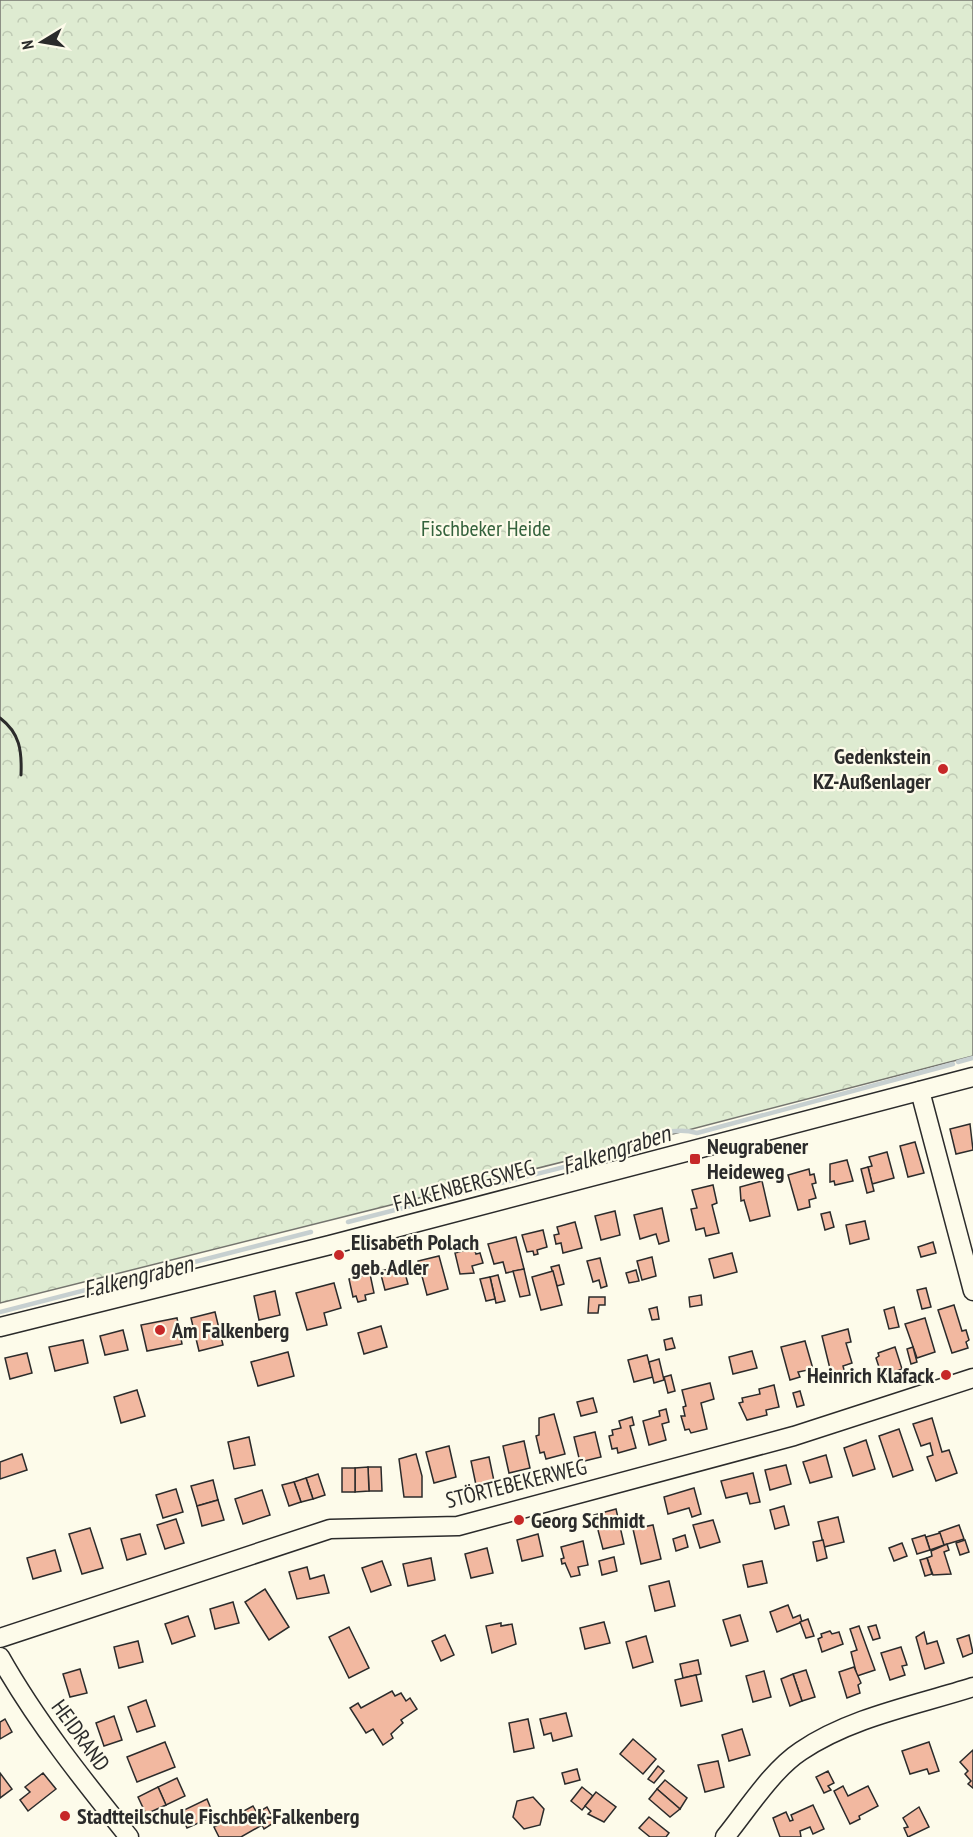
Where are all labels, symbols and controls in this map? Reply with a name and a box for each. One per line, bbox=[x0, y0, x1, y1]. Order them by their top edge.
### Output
north arrow bbox=[12, 12, 72, 72]
text: N bbox=[17, 39, 38, 51]
park label: Fischbeker Heide bbox=[421, 514, 551, 542]
place label: Gedenkstein KZ-Außenlager bbox=[813, 742, 932, 795]
marker: Gedenkstein KZ-Außenlager bbox=[936, 762, 950, 776]
water label: Falkengraben bbox=[558, 1117, 675, 1182]
place label: Neugrabener Heideweg bbox=[707, 1132, 809, 1185]
marker: Neugrabener Heideweg bbox=[688, 1152, 702, 1166]
street label: FALKENBERGSWEG bbox=[390, 1153, 538, 1217]
place label: Elisabeth Polach geb. Adler bbox=[351, 1228, 479, 1281]
water label: Falkengraben bbox=[80, 1248, 197, 1305]
marker: Elisabeth Polach geb. Adler bbox=[332, 1248, 346, 1262]
place label: Am Falkenberg bbox=[171, 1316, 289, 1344]
marker: Am Falkenberg bbox=[153, 1323, 167, 1337]
place label: Heinrich Klafack bbox=[807, 1361, 935, 1389]
marker: Heinrich Klafack bbox=[939, 1368, 953, 1382]
street label: STÖRTEBEKERWEG bbox=[443, 1452, 589, 1514]
place label: Georg Schmidt bbox=[531, 1506, 646, 1534]
marker: Georg Schmidt bbox=[512, 1513, 526, 1527]
street label: HEIDRAND bbox=[46, 1694, 116, 1776]
place label: Stadtteilschule Fischbek-Falkenberg bbox=[77, 1802, 359, 1830]
marker: Stadtteilschule Fischbek-Falkenberg bbox=[58, 1809, 72, 1823]

